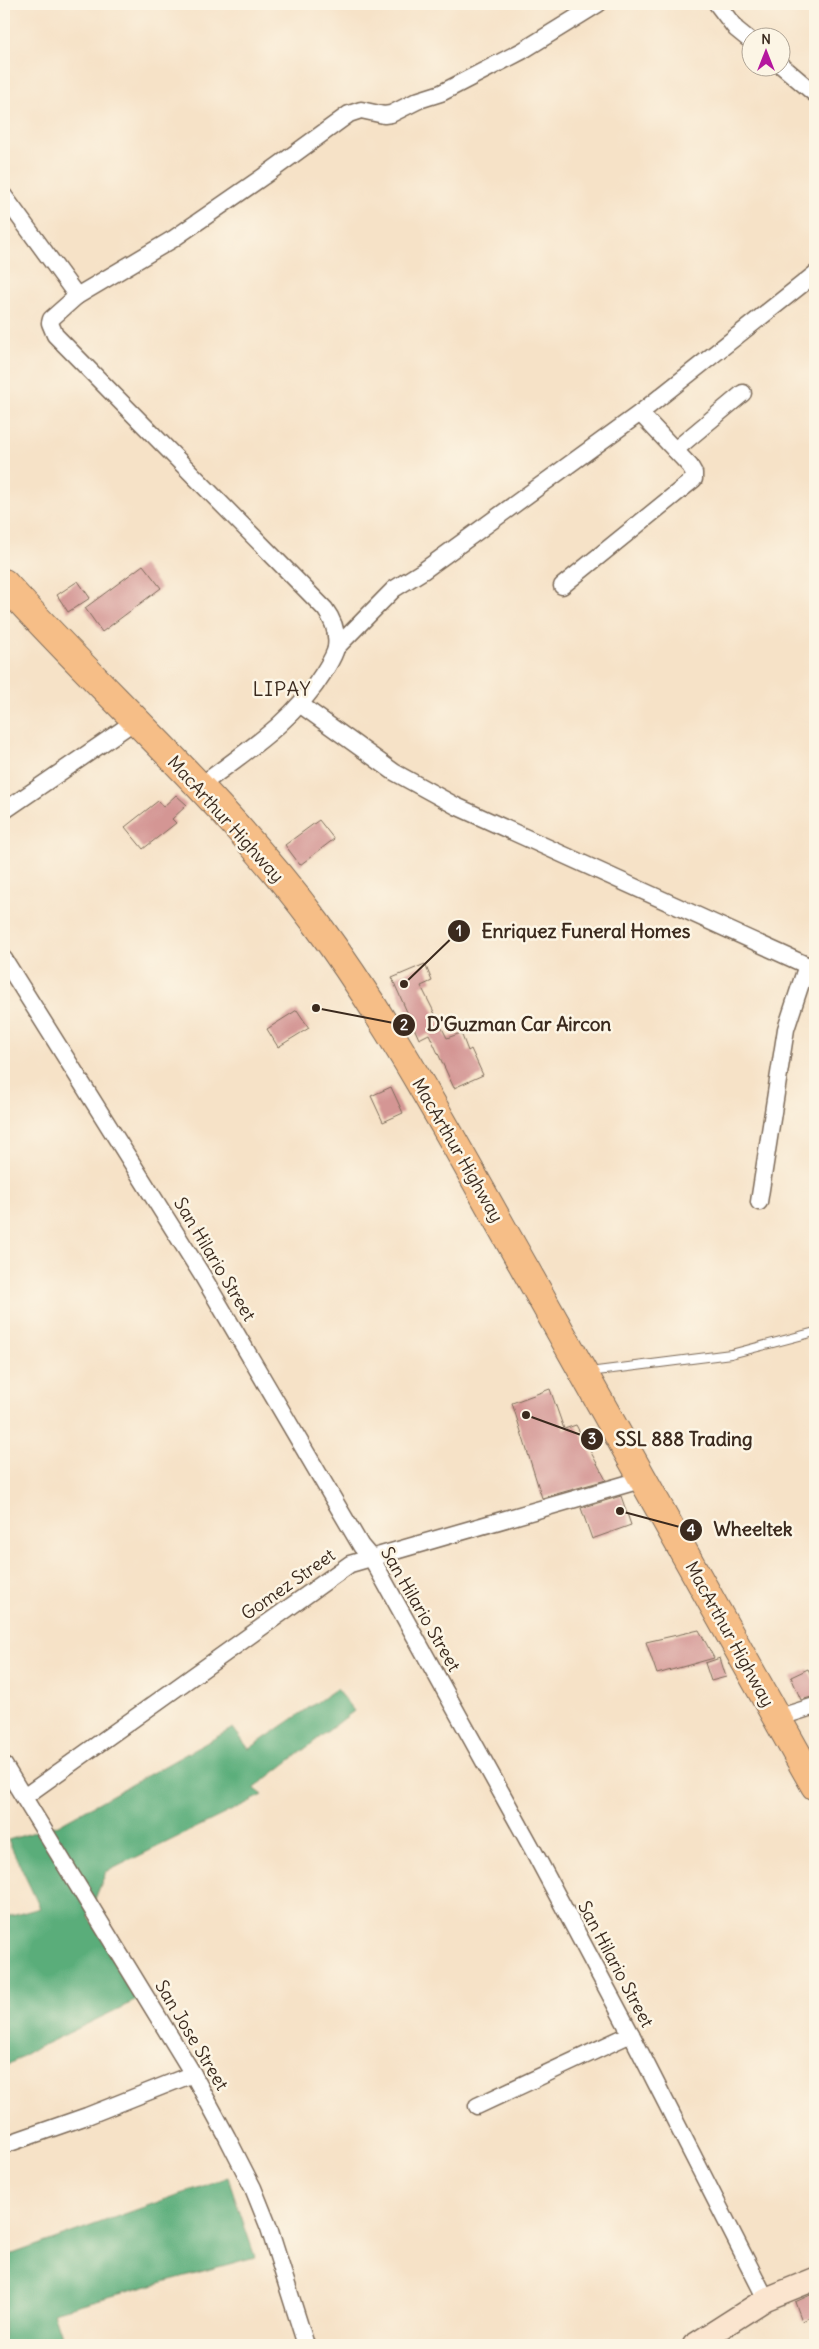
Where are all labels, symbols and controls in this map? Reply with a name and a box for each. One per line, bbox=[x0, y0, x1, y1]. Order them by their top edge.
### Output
north arrow bbox=[742, 28, 792, 78]
text: N bbox=[761, 30, 771, 48]
district label: LIPAY bbox=[252, 676, 312, 701]
street label: MacArthur Highway bbox=[163, 751, 289, 887]
callout: Enriquez Funeral Homes bbox=[446, 914, 700, 948]
text: Enriquez Funeral Homes bbox=[482, 919, 691, 943]
text: 1 bbox=[456, 921, 462, 940]
callout: D'Guzman Car Aircon bbox=[391, 1008, 621, 1042]
text: D'Guzman Car Aircon bbox=[427, 1012, 611, 1036]
text: 2 bbox=[400, 1015, 408, 1034]
street label: MacArthur Highway bbox=[407, 1074, 509, 1226]
street label: San Hilario Street bbox=[169, 1193, 261, 1325]
callout: SSL 888 Trading bbox=[580, 1422, 762, 1456]
text: SSL 888 Trading bbox=[615, 1427, 753, 1451]
text: 3 bbox=[588, 1429, 596, 1448]
callout: Wheeltek bbox=[678, 1513, 802, 1547]
text: Wheeltek bbox=[713, 1517, 793, 1541]
text: 4 bbox=[687, 1520, 696, 1539]
street label: Gomez Street bbox=[237, 1543, 339, 1625]
street label: San Hilario Street bbox=[376, 1543, 466, 1675]
street label: MacArthur Highway bbox=[680, 1557, 780, 1711]
street label: San Hilario Street bbox=[573, 1897, 659, 2031]
street label: San Jose Street bbox=[150, 1976, 234, 2094]

